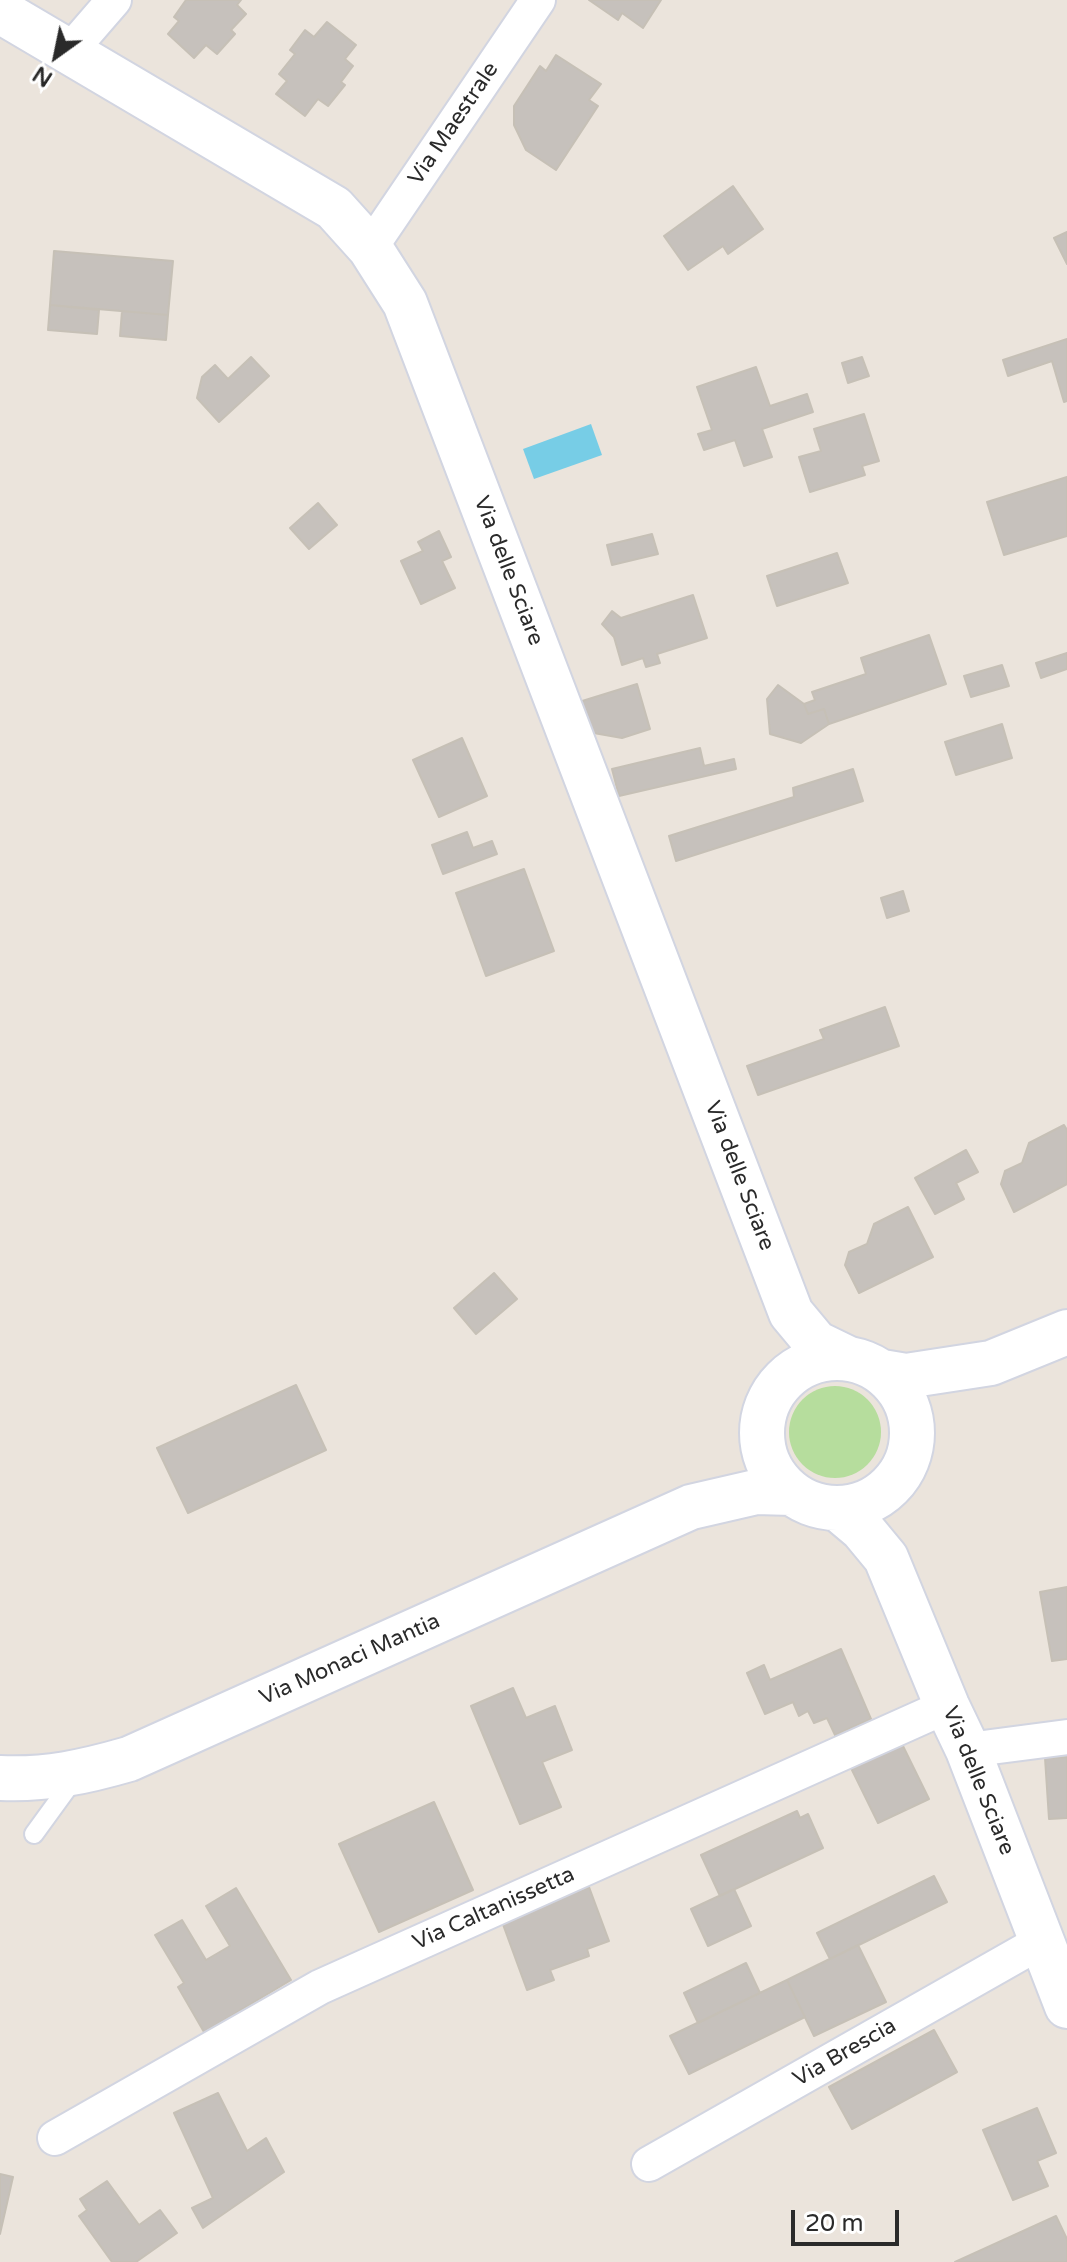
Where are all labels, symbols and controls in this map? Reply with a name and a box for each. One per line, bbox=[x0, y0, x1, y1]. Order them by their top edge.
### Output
north arrow bbox=[16, 16, 96, 96]
street label: Via Maestrale bbox=[403, 58, 505, 190]
text: N bbox=[28, 60, 57, 92]
street label: Via delle Sciare bbox=[467, 493, 549, 649]
street label: Via delle Sciare bbox=[698, 1098, 780, 1254]
street label: Via Monaci Mantia bbox=[256, 1608, 444, 1712]
street label: Via delle Sciare bbox=[936, 1703, 1020, 1859]
street label: Via Caltanissetta bbox=[409, 1862, 579, 1956]
street label: Via Brescia bbox=[789, 2013, 901, 2093]
scale bar bbox=[795, 2194, 903, 2244]
text: 20 m bbox=[805, 2209, 863, 2238]

